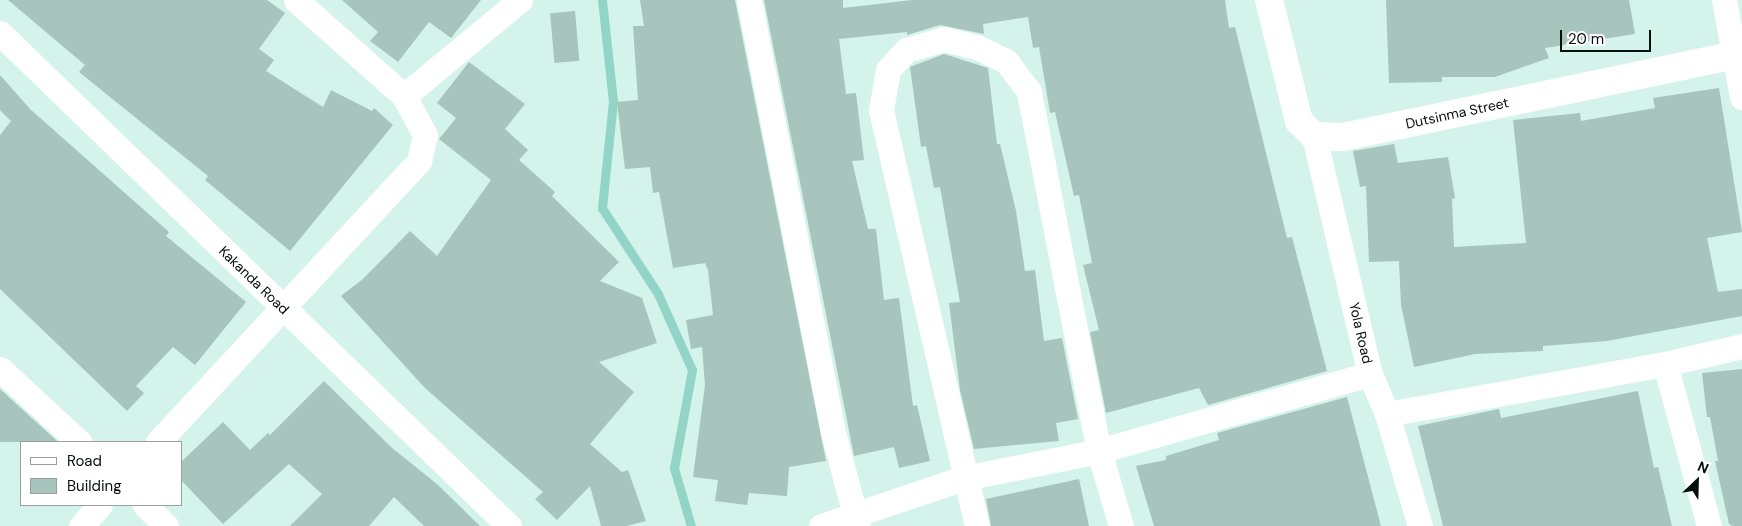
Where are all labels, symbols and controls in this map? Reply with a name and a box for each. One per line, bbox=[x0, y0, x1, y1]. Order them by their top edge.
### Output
scale bar bbox=[1562, 20, 1653, 52]
text: 20 m bbox=[1568, 29, 1604, 49]
street label: Dutsinma Street bbox=[1404, 94, 1510, 132]
street label: Kakanda Road bbox=[215, 242, 293, 318]
street label: Yola Road bbox=[1346, 301, 1376, 365]
legend bbox=[20, 441, 182, 506]
text: Road bbox=[67, 451, 102, 471]
north arrow bbox=[1672, 456, 1722, 506]
text: N bbox=[1695, 457, 1711, 478]
text: Building bbox=[67, 476, 122, 496]

